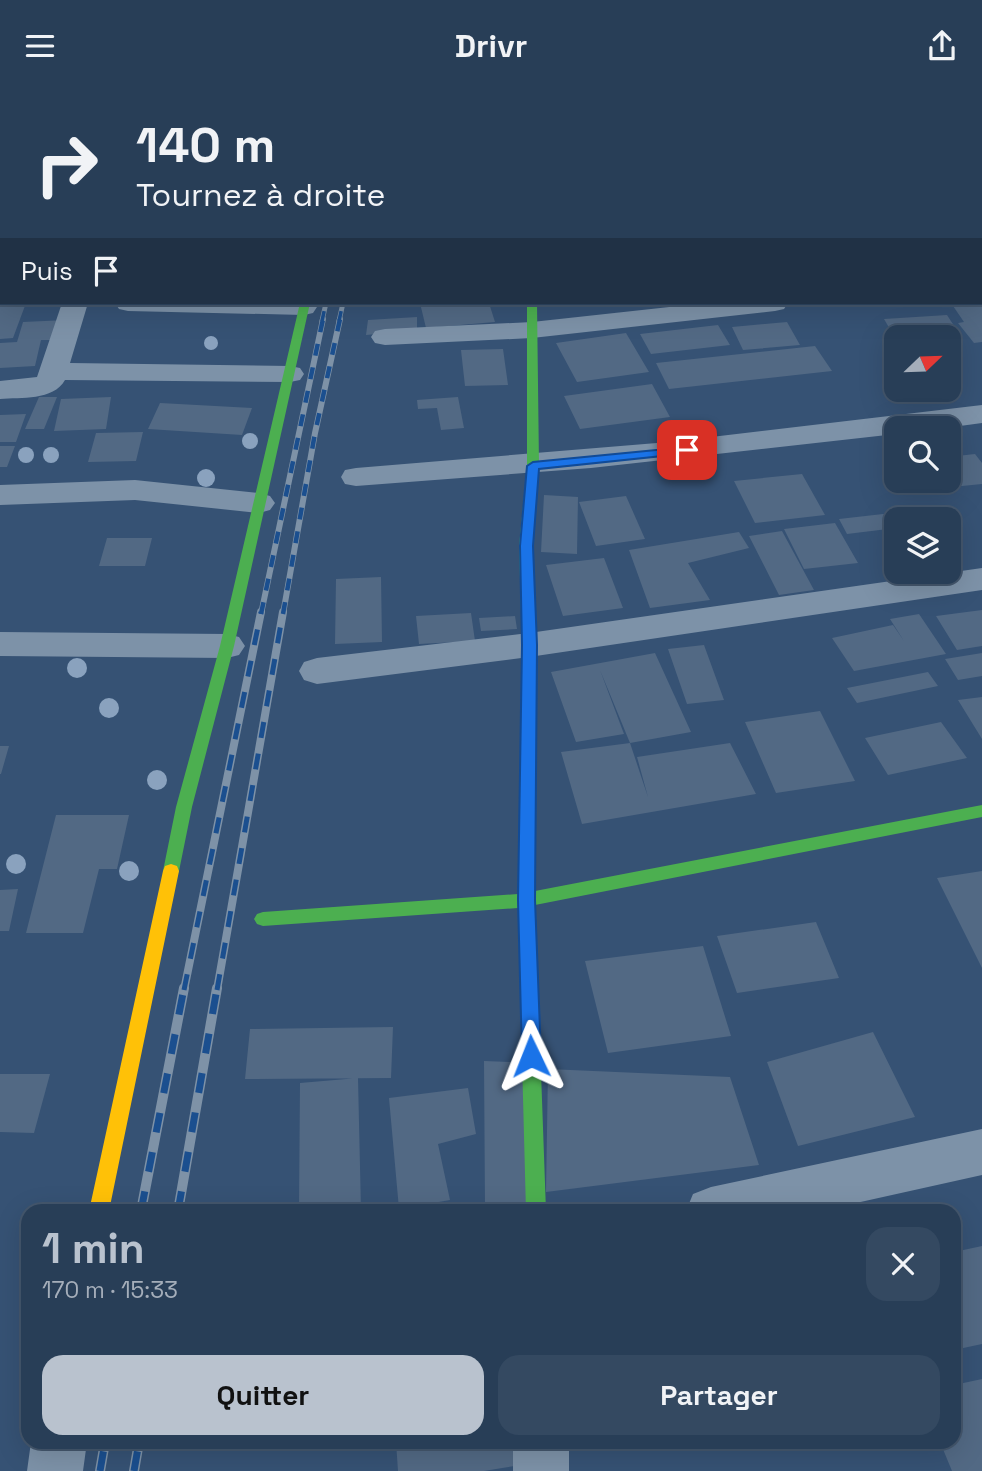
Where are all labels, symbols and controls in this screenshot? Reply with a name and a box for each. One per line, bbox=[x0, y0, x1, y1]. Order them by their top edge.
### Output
text: Drivr bbox=[455, 26, 527, 66]
icon: menu bbox=[21, 27, 59, 65]
icon: share bbox=[923, 27, 961, 65]
text: 140 m bbox=[136, 114, 275, 176]
icon: right bbox=[21, 119, 112, 210]
text: Tournez à droite bbox=[136, 175, 385, 215]
icon: arrive bbox=[87, 252, 125, 290]
text: Puis bbox=[21, 254, 73, 288]
north arrow bbox=[884, 325, 961, 403]
map controls bbox=[884, 325, 961, 584]
button: search bbox=[884, 416, 961, 493]
pin bbox=[657, 420, 717, 480]
icon: arrive bbox=[668, 431, 706, 469]
button: layers bbox=[884, 507, 961, 584]
position arrow bbox=[494, 1019, 568, 1093]
text: 1 min bbox=[42, 1222, 145, 1275]
button: close bbox=[866, 1227, 940, 1301]
text: 170 m · 15:33 bbox=[42, 1275, 178, 1305]
button: Quitter bbox=[42, 1355, 484, 1435]
button: Partager bbox=[498, 1355, 940, 1435]

